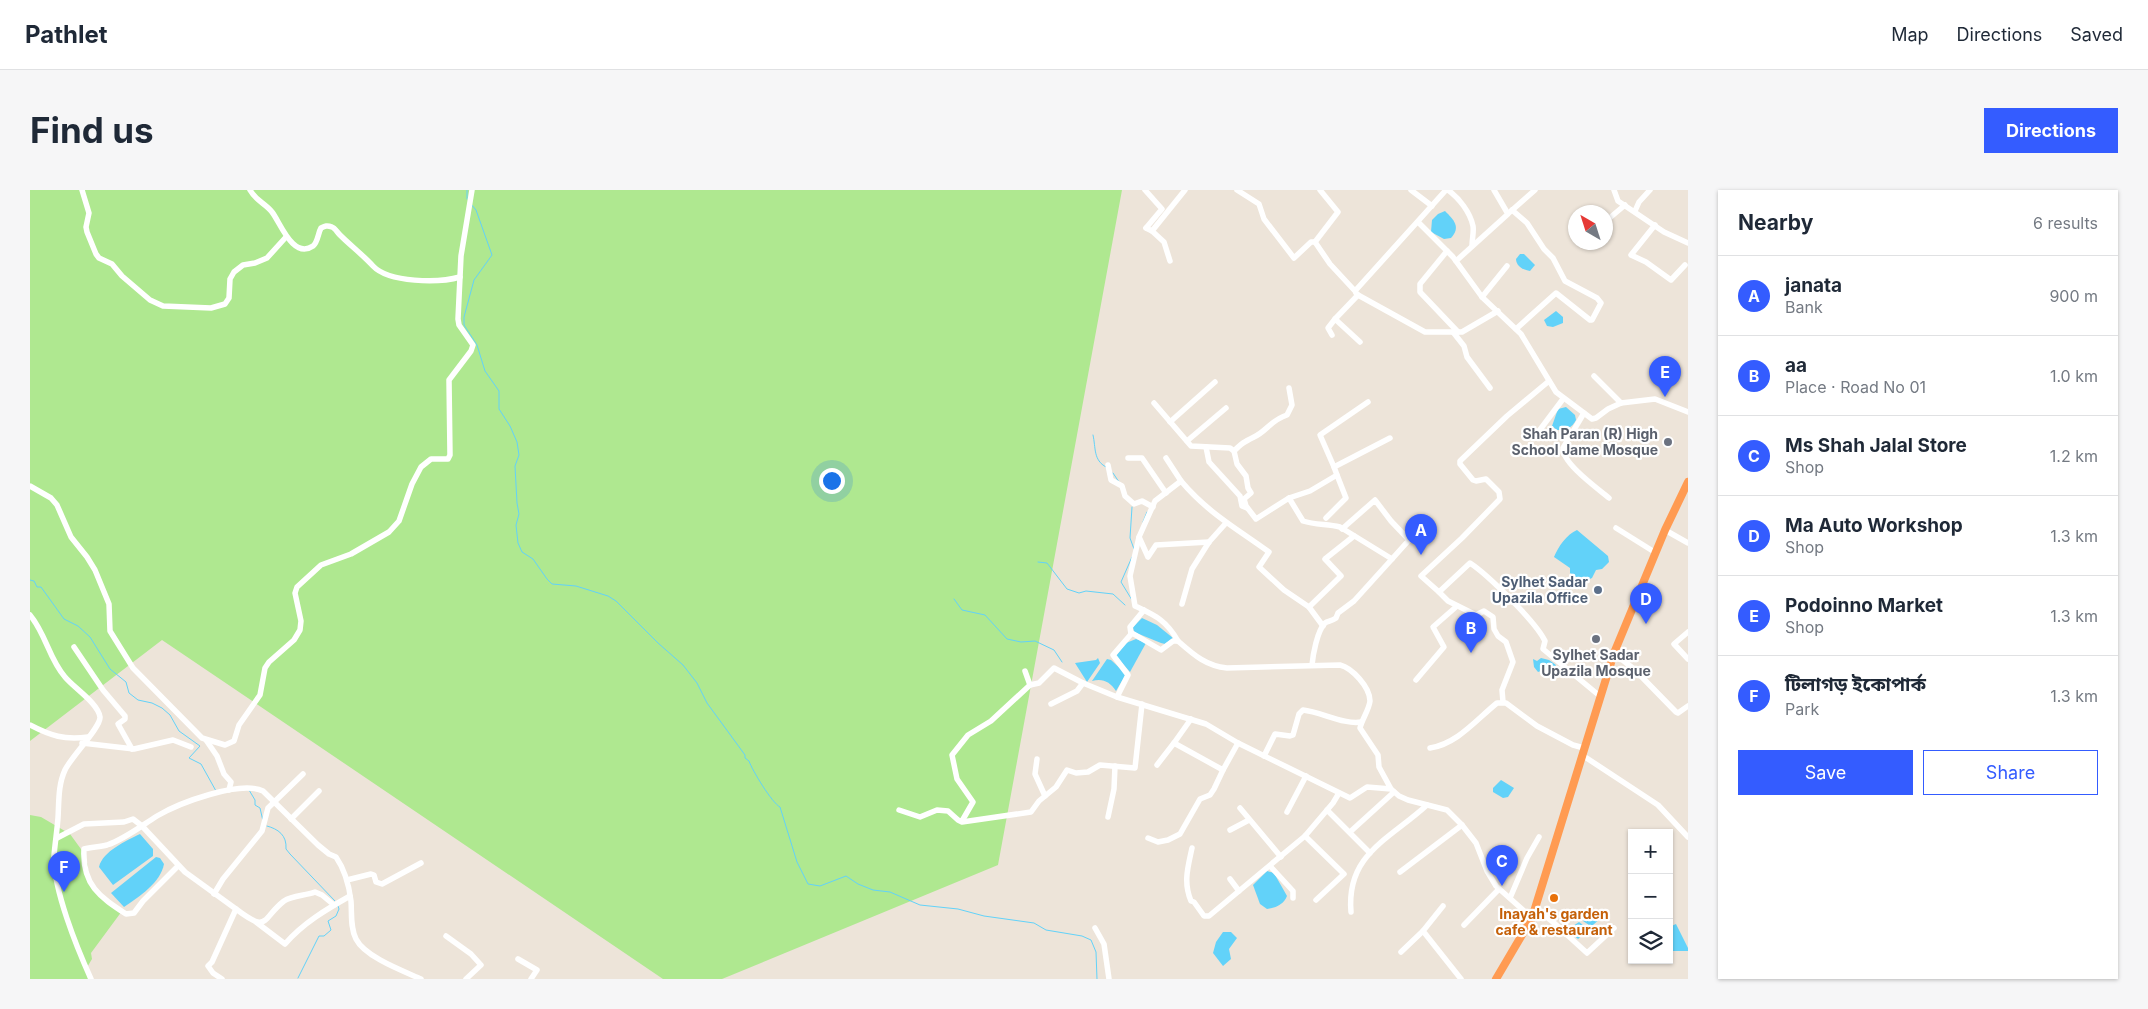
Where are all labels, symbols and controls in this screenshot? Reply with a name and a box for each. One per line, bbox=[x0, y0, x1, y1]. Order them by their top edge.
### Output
text: Pathlet bbox=[25, 20, 108, 49]
text: Map bbox=[1891, 24, 1929, 45]
text: Directions bbox=[1957, 24, 2042, 45]
text: Saved bbox=[2070, 24, 2123, 45]
button: Directions bbox=[1984, 108, 2118, 153]
text: Find us bbox=[30, 109, 154, 151]
north arrow bbox=[1568, 205, 1613, 250]
text: Nearby bbox=[1738, 210, 1813, 235]
text: 6 results bbox=[2033, 213, 2098, 233]
text: janata bbox=[1785, 274, 1842, 297]
text: A bbox=[1748, 286, 1760, 306]
text: 900 m bbox=[2049, 286, 2098, 306]
text: Bank bbox=[1785, 297, 1823, 317]
text: aa bbox=[1785, 354, 1807, 377]
pin: E bbox=[1649, 356, 1681, 397]
text: B bbox=[1749, 366, 1759, 386]
text: 1.0 km bbox=[2050, 366, 2098, 386]
text: Place · Road No 01 bbox=[1785, 377, 1926, 397]
place label: Shah Paran (R) High School Jame Mosque bbox=[1512, 425, 1658, 458]
text: Ms Shah Jalal Store bbox=[1785, 434, 1967, 457]
marker: Shah Paran (R) High School Jame Mosque bbox=[1662, 436, 1674, 448]
text: C bbox=[1748, 446, 1760, 466]
text: 1.2 km bbox=[2050, 446, 2098, 466]
text: Shop bbox=[1785, 457, 1824, 477]
your location bbox=[819, 468, 845, 494]
pin: A bbox=[1405, 514, 1437, 555]
text: Ma Auto Workshop bbox=[1785, 514, 1963, 537]
text: D bbox=[1748, 526, 1760, 546]
text: 1.3 km bbox=[2050, 526, 2098, 546]
text: Shop bbox=[1785, 537, 1824, 557]
place label: Sylhet Sadar Upazila Office bbox=[1492, 573, 1588, 606]
pin: D bbox=[1630, 583, 1662, 624]
marker: Sylhet Sadar Upazila Office bbox=[1592, 584, 1604, 596]
text: Podoinno Market bbox=[1785, 594, 1943, 617]
text: E bbox=[1749, 606, 1759, 626]
text: 1.3 km bbox=[2050, 606, 2098, 626]
pin: B bbox=[1455, 612, 1487, 653]
text: Shop bbox=[1785, 617, 1824, 637]
marker: Sylhet Sadar Upazila Mosque bbox=[1590, 633, 1602, 645]
place label: Sylhet Sadar Upazila Mosque bbox=[1541, 646, 1651, 679]
text: টিলাগড় ইকোপার্ক bbox=[1785, 673, 1926, 696]
text: F bbox=[1749, 686, 1759, 706]
text: 1.3 km bbox=[2050, 686, 2098, 706]
text: Park bbox=[1785, 699, 1819, 719]
button: Save bbox=[1738, 750, 1913, 795]
button: Share bbox=[1923, 750, 2098, 795]
map controls bbox=[1628, 829, 1673, 964]
button: + bbox=[1628, 829, 1673, 874]
pin: C bbox=[1486, 845, 1518, 886]
pin: F bbox=[48, 851, 80, 892]
button: − bbox=[1628, 874, 1673, 919]
marker: Inayah's garden cafe & restaurant bbox=[1548, 892, 1560, 904]
place label: Inayah's garden cafe & restaurant bbox=[1495, 905, 1613, 938]
button: layers bbox=[1628, 919, 1673, 964]

